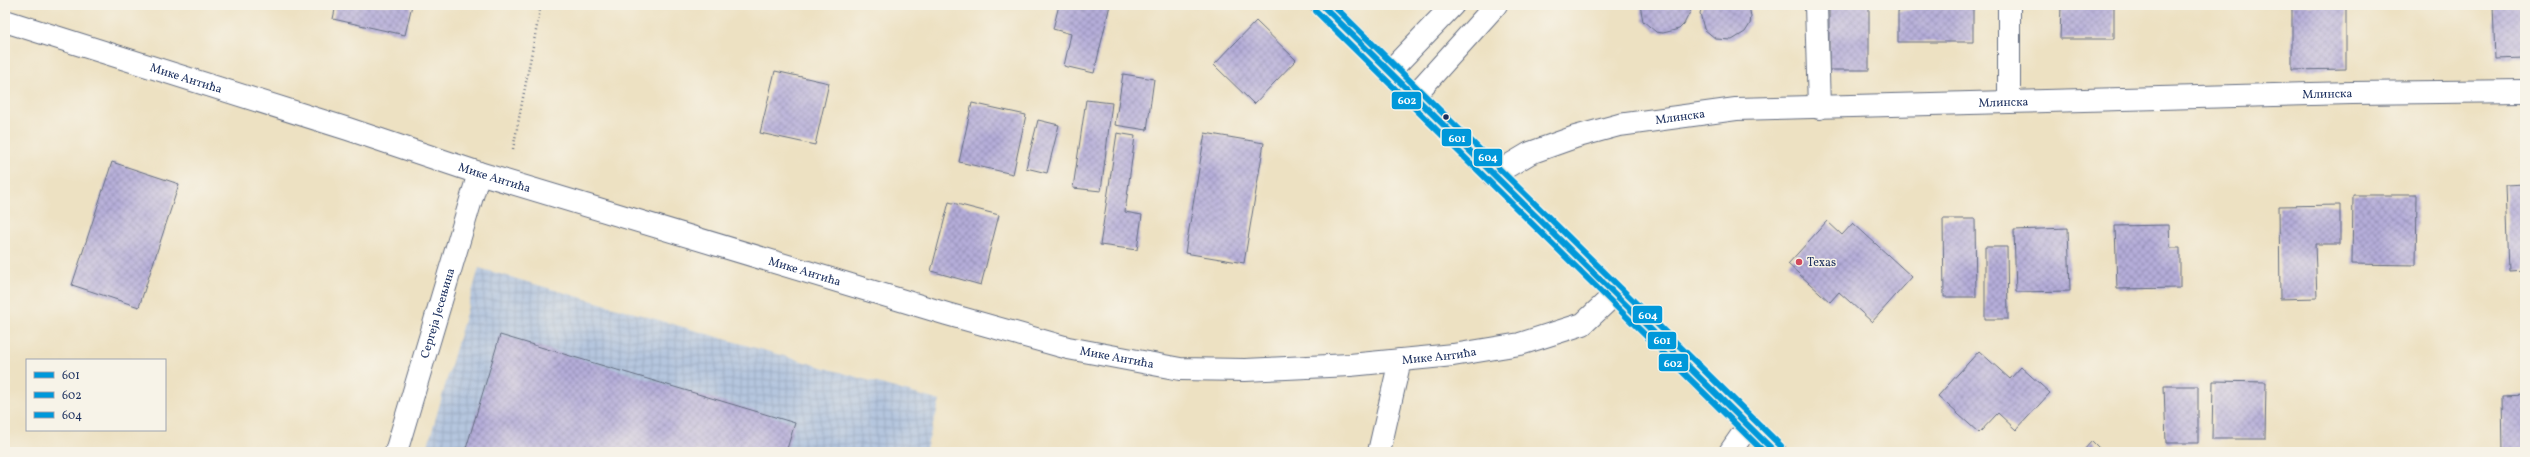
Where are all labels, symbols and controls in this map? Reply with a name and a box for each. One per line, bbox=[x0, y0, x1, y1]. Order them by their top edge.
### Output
street label: Мике Антића bbox=[148, 60, 224, 98]
street label: Млинска bbox=[2302, 86, 2353, 103]
line badge: 602 bbox=[1391, 91, 1422, 110]
text: 602 bbox=[1398, 94, 1417, 109]
street label: Млинска bbox=[1978, 94, 2029, 112]
street label: Млинска bbox=[1654, 106, 1706, 129]
unlabelled marker bbox=[1441, 112, 1451, 122]
line badge: 601 bbox=[1441, 128, 1472, 147]
text: 601 bbox=[1448, 132, 1466, 147]
line badge: 604 bbox=[1473, 148, 1503, 167]
text: 604 bbox=[1478, 151, 1498, 166]
street label: Мике Антића bbox=[456, 160, 532, 197]
street label: Мике Антића bbox=[766, 254, 843, 291]
place label: Texas bbox=[1807, 255, 1836, 271]
marker: Texas bbox=[1794, 257, 1804, 267]
street label: Сергеја Јесењина bbox=[417, 266, 459, 360]
line badge: 604 bbox=[1632, 305, 1663, 324]
text: 604 bbox=[1638, 309, 1658, 324]
line badge: 601 bbox=[1647, 331, 1677, 350]
text: 601 bbox=[1653, 334, 1671, 349]
street label: Мике Антића bbox=[1078, 343, 1155, 373]
street label: Мике Антића bbox=[1401, 344, 1478, 369]
line badge: 602 bbox=[1658, 353, 1689, 372]
text: 602 bbox=[1664, 357, 1683, 372]
legend bbox=[26, 359, 166, 431]
text: 601 bbox=[62, 368, 80, 384]
text: 602 bbox=[62, 388, 82, 404]
text: 604 bbox=[62, 408, 82, 424]

